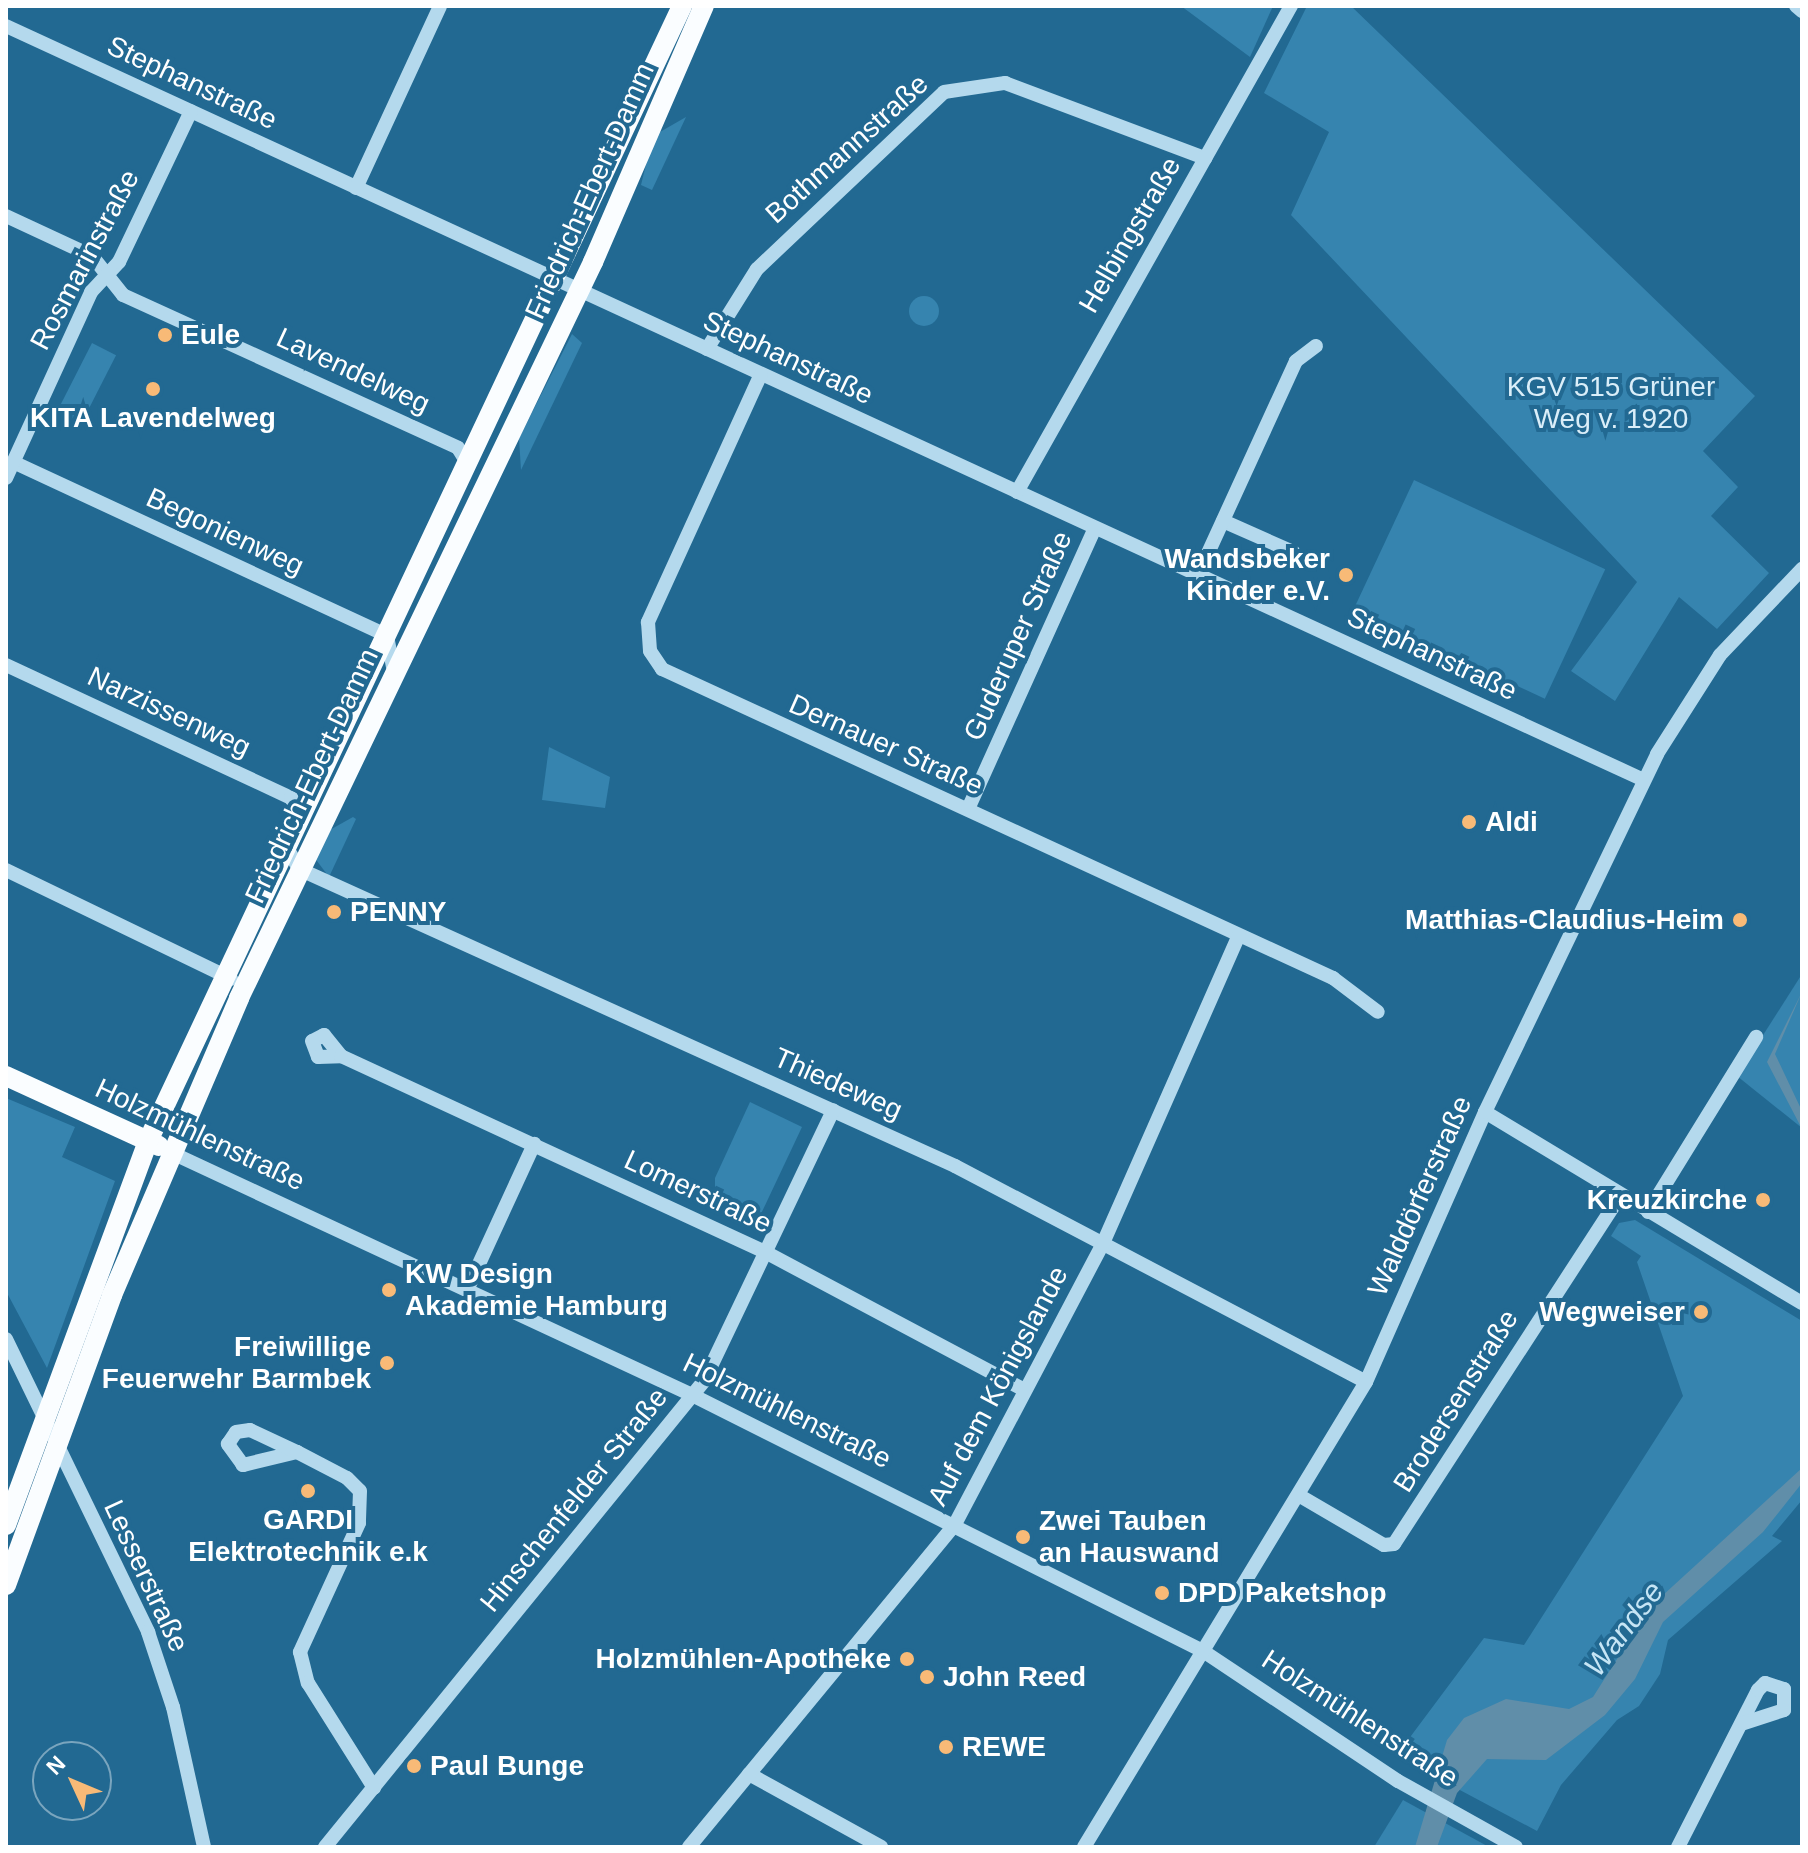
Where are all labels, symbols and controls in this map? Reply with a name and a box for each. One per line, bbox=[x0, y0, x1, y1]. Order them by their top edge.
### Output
street label: Stephanstraße bbox=[102, 29, 282, 137]
street label: Friedrich-Ebert-Damm bbox=[518, 58, 662, 324]
street label: Bothmannstraße bbox=[759, 67, 935, 231]
street label: Helbingstraße bbox=[1072, 151, 1188, 319]
street label: Rosmarinstraße bbox=[23, 164, 147, 356]
street label: Stephanstraße bbox=[698, 304, 878, 412]
place label: Eule bbox=[181, 318, 240, 352]
street label: Lavendelweg bbox=[271, 321, 435, 421]
marker: Eule bbox=[156, 326, 174, 344]
park label: KGV 515 Grüner Weg v. 1920 bbox=[1507, 370, 1715, 436]
marker: KITA Lavendelweg bbox=[144, 380, 162, 398]
place label: KITA Lavendelweg bbox=[30, 401, 276, 435]
street label: Begonienweg bbox=[141, 481, 309, 583]
street label: Guderuper Straße bbox=[957, 526, 1079, 746]
place label: Wandsbeker Kinder e.V. bbox=[1165, 542, 1330, 608]
marker: Wandsbeker Kinder e.V. bbox=[1337, 566, 1355, 584]
street label: Stephanstraße bbox=[1342, 600, 1522, 708]
street label: Friedrich-Ebert-Damm bbox=[238, 643, 386, 909]
street label: Narzissenweg bbox=[82, 660, 256, 764]
street label: Dernauer Straße bbox=[784, 687, 988, 803]
place label: Aldi bbox=[1485, 805, 1538, 839]
marker: Aldi bbox=[1460, 813, 1478, 831]
place label: PENNY bbox=[350, 895, 446, 929]
marker: PENNY bbox=[325, 903, 343, 921]
place label: Matthias-Claudius-Heim bbox=[1405, 903, 1724, 937]
marker: Matthias-Claudius-Heim bbox=[1731, 911, 1749, 929]
street label: Thiedeweg bbox=[769, 1041, 907, 1127]
street label: Holzmühlenstraße bbox=[90, 1072, 310, 1198]
street label: Walddörferstraße bbox=[1361, 1091, 1479, 1301]
street label: Lomerstraße bbox=[619, 1143, 777, 1241]
place label: Kreuzkirche bbox=[1587, 1183, 1747, 1217]
marker: Kreuzkirche bbox=[1754, 1191, 1772, 1209]
place label: KW Design Akademie Hamburg bbox=[405, 1257, 668, 1323]
street label: Auf dem Königslande bbox=[921, 1261, 1075, 1511]
marker: KW Design Akademie Hamburg bbox=[380, 1281, 398, 1299]
place label: Wegweiser bbox=[1539, 1295, 1685, 1329]
marker: Wegweiser bbox=[1692, 1303, 1710, 1321]
street label: Brodersenstraße bbox=[1386, 1304, 1526, 1498]
place label: Freiwillige Feuerwehr Barmbek bbox=[102, 1330, 371, 1396]
street label: Holzmühlenstraße bbox=[678, 1346, 896, 1476]
marker: Freiwillige Feuerwehr Barmbek bbox=[378, 1354, 396, 1372]
street label: Hinschenfelder Straße bbox=[473, 1381, 675, 1619]
marker: GARDI Elektrotechnik e.k bbox=[299, 1482, 317, 1500]
street label: Lesserstraße bbox=[96, 1495, 196, 1657]
place label: GARDI Elektrotechnik e.k bbox=[188, 1503, 428, 1569]
place label: Zwei Tauben an Hauswand bbox=[1039, 1504, 1219, 1570]
marker: Zwei Tauben an Hauswand bbox=[1014, 1528, 1032, 1546]
water label: Wandse bbox=[1577, 1574, 1671, 1684]
place label: DPD Paketshop bbox=[1178, 1576, 1386, 1610]
marker: DPD Paketshop bbox=[1153, 1584, 1171, 1602]
place label: Holzmühlen-Apotheke bbox=[595, 1642, 891, 1676]
street label: Holzmühlenstraße bbox=[1256, 1643, 1464, 1795]
marker: Holzmühlen-Apotheke bbox=[898, 1650, 916, 1668]
place label: John Reed bbox=[943, 1660, 1086, 1694]
marker: John Reed bbox=[918, 1668, 936, 1686]
place label: REWE bbox=[962, 1730, 1046, 1764]
marker: REWE bbox=[937, 1738, 955, 1756]
north arrow bbox=[32, 1741, 112, 1821]
place label: Paul Bunge bbox=[430, 1749, 584, 1783]
text: N bbox=[41, 1751, 70, 1780]
marker: Paul Bunge bbox=[405, 1757, 423, 1775]

